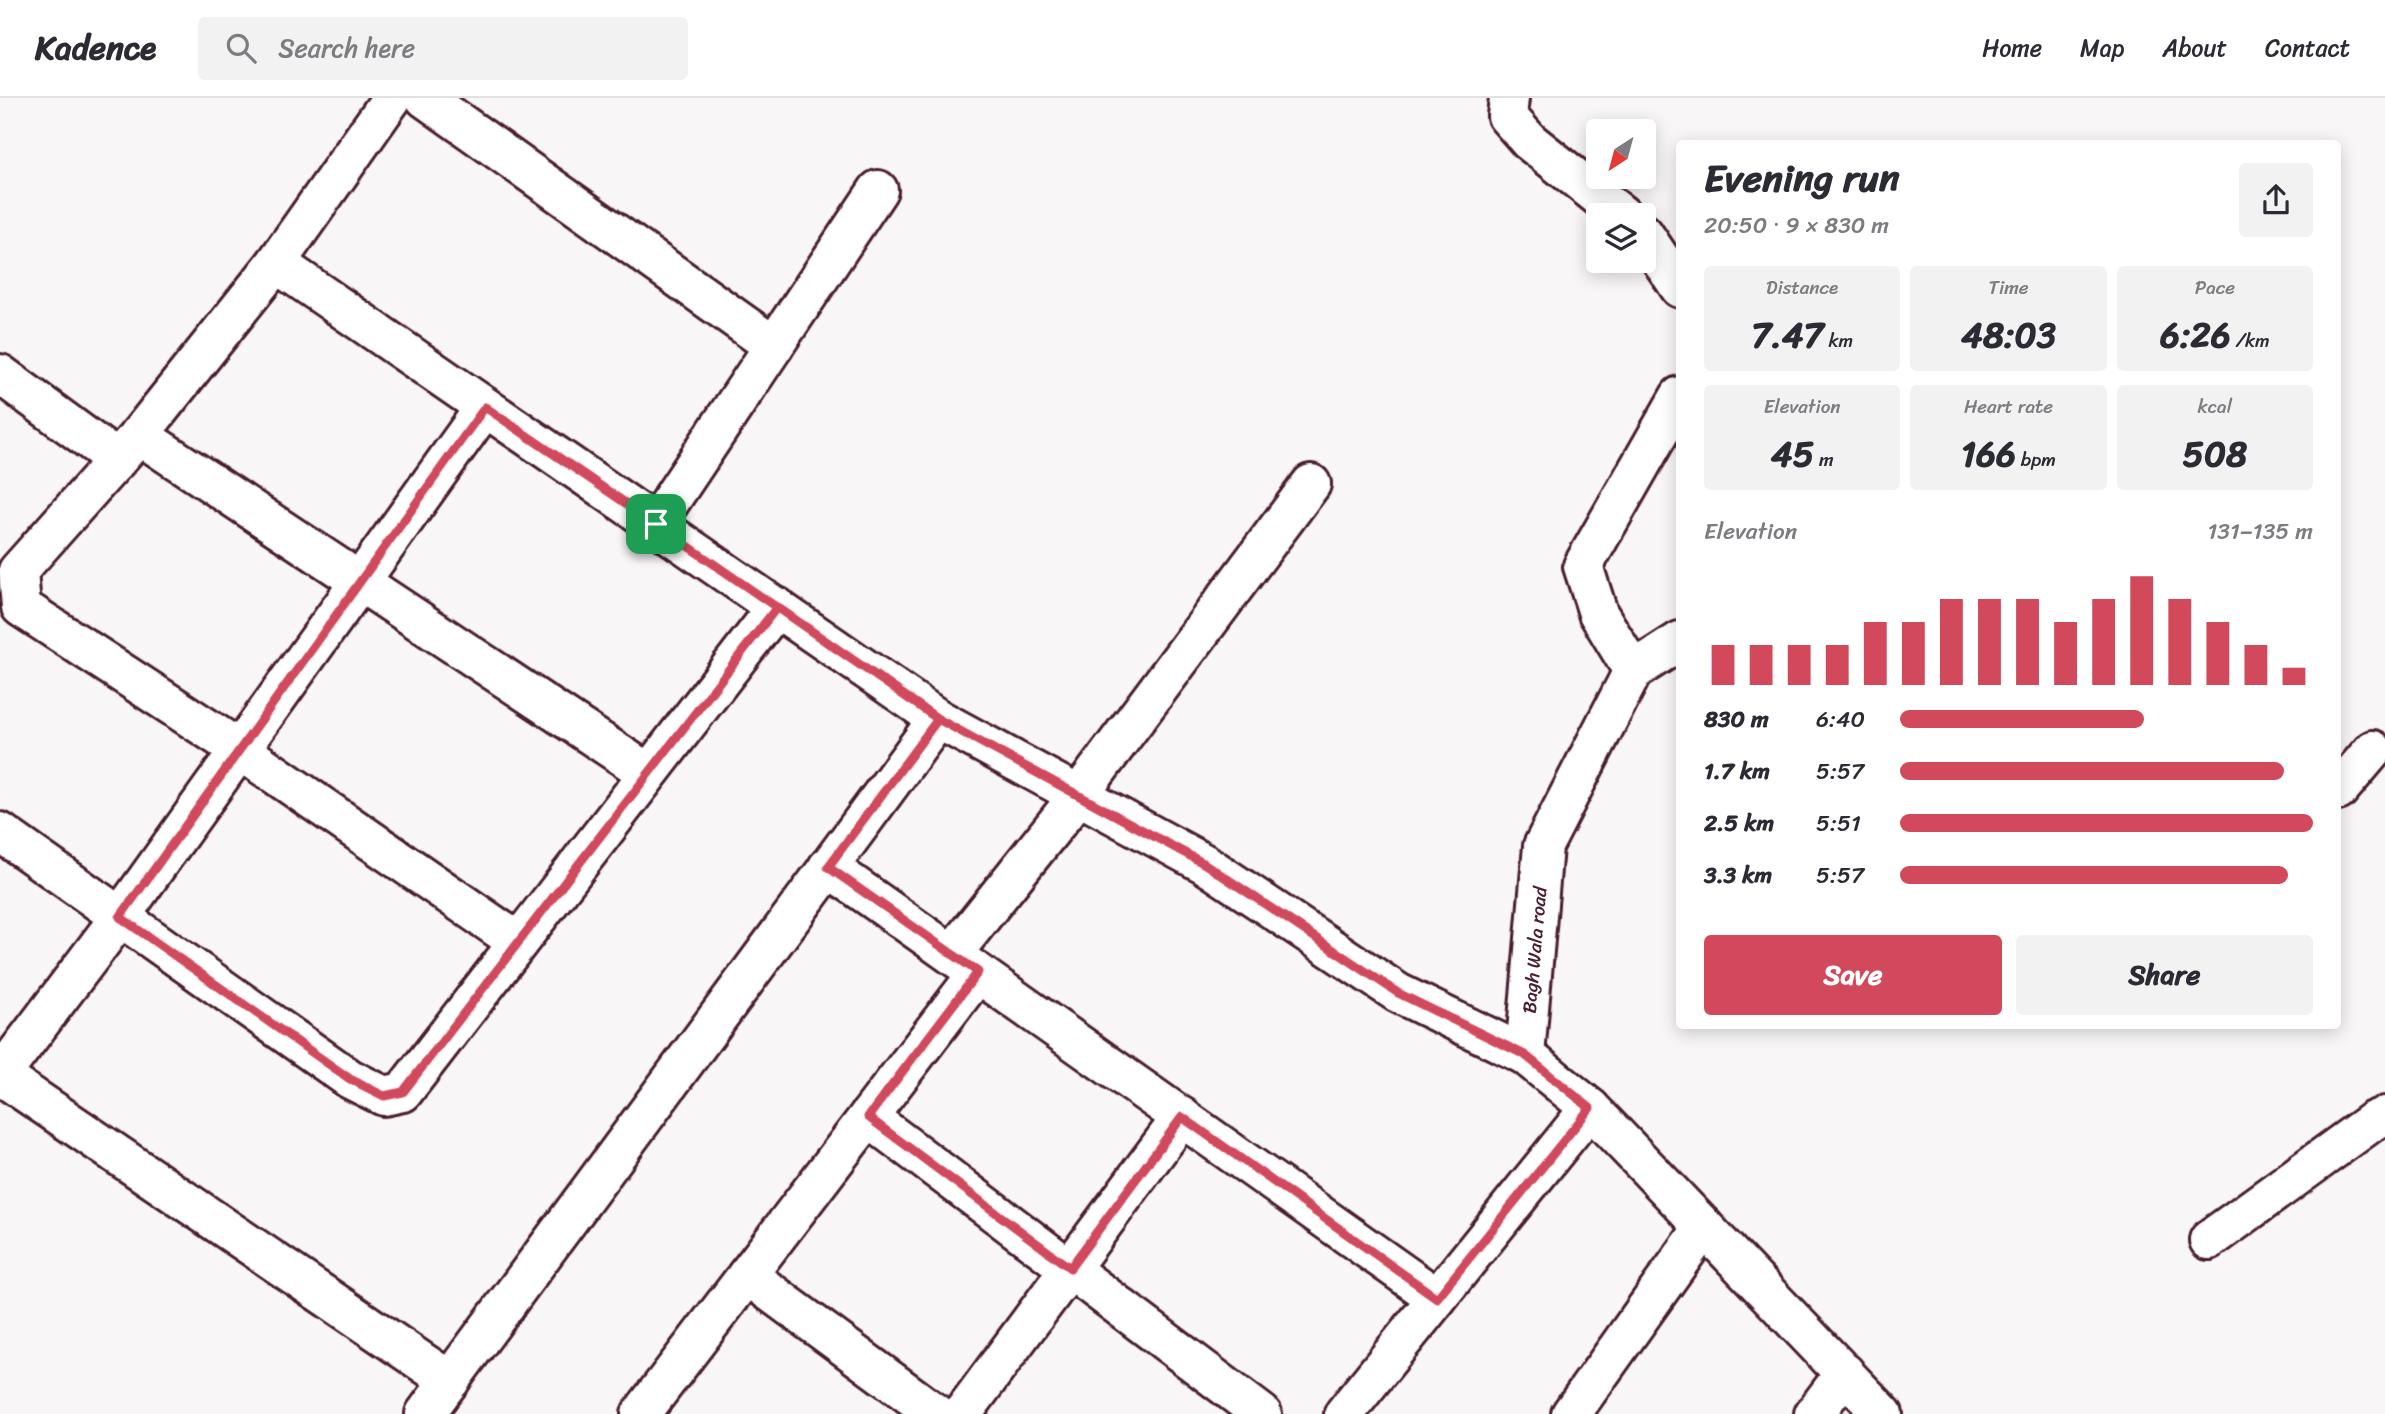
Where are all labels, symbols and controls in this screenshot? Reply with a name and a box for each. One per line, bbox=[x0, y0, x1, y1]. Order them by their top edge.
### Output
search box bbox=[198, 17, 688, 80]
text: Kadence bbox=[35, 19, 156, 77]
text: Search here bbox=[278, 25, 415, 71]
text: Home bbox=[1982, 27, 2042, 69]
text: Map bbox=[2080, 27, 2124, 69]
text: About bbox=[2162, 27, 2227, 69]
text: Contact bbox=[2265, 27, 2350, 69]
icon: search bbox=[222, 29, 260, 67]
north arrow bbox=[1586, 119, 1656, 189]
map controls bbox=[1586, 119, 1656, 273]
text: Evening run bbox=[1704, 145, 1900, 212]
button: share bbox=[2239, 163, 2313, 237]
button: layers bbox=[1586, 203, 1656, 273]
text: 20:50 · 9 × 830 m bbox=[1704, 205, 1889, 246]
text: Distance bbox=[1766, 271, 1838, 304]
text: Time bbox=[1988, 271, 2029, 304]
text: Pace bbox=[2195, 271, 2235, 304]
text: 7.47 bbox=[1751, 304, 1824, 366]
text: 48:03 bbox=[1961, 304, 2056, 366]
text: 6:26 bbox=[2160, 304, 2231, 366]
text: km bbox=[1824, 324, 1853, 357]
text: /km bbox=[2231, 324, 2270, 357]
text: Elevation bbox=[1764, 390, 1841, 423]
text: Heart rate bbox=[1964, 390, 2053, 423]
text: kcal bbox=[2198, 390, 2232, 423]
text: 45 bbox=[1771, 423, 1814, 485]
text: 166 bbox=[1961, 423, 2016, 485]
text: 508 bbox=[2183, 423, 2247, 485]
text: m bbox=[1814, 443, 1834, 476]
text: bpm bbox=[2016, 443, 2056, 476]
pin bbox=[626, 494, 686, 554]
icon: arrive bbox=[637, 505, 675, 543]
text: Elevation bbox=[1704, 511, 1797, 552]
text: 131–135 m bbox=[2207, 511, 2313, 552]
text: 830 m bbox=[1704, 699, 1769, 740]
text: 6:40 bbox=[1816, 699, 1865, 740]
text: 1.7 km bbox=[1704, 751, 1770, 792]
text: 5:57 bbox=[1816, 751, 1864, 792]
text: 2.5 km bbox=[1704, 803, 1774, 844]
text: 5:51 bbox=[1816, 803, 1861, 844]
text: 3.3 km bbox=[1704, 855, 1772, 896]
text: 5:57 bbox=[1816, 855, 1864, 896]
street label: Bagh Wala road bbox=[1513, 884, 1557, 1015]
button: Save bbox=[1704, 935, 2002, 1015]
button: Share bbox=[2016, 935, 2313, 1015]

